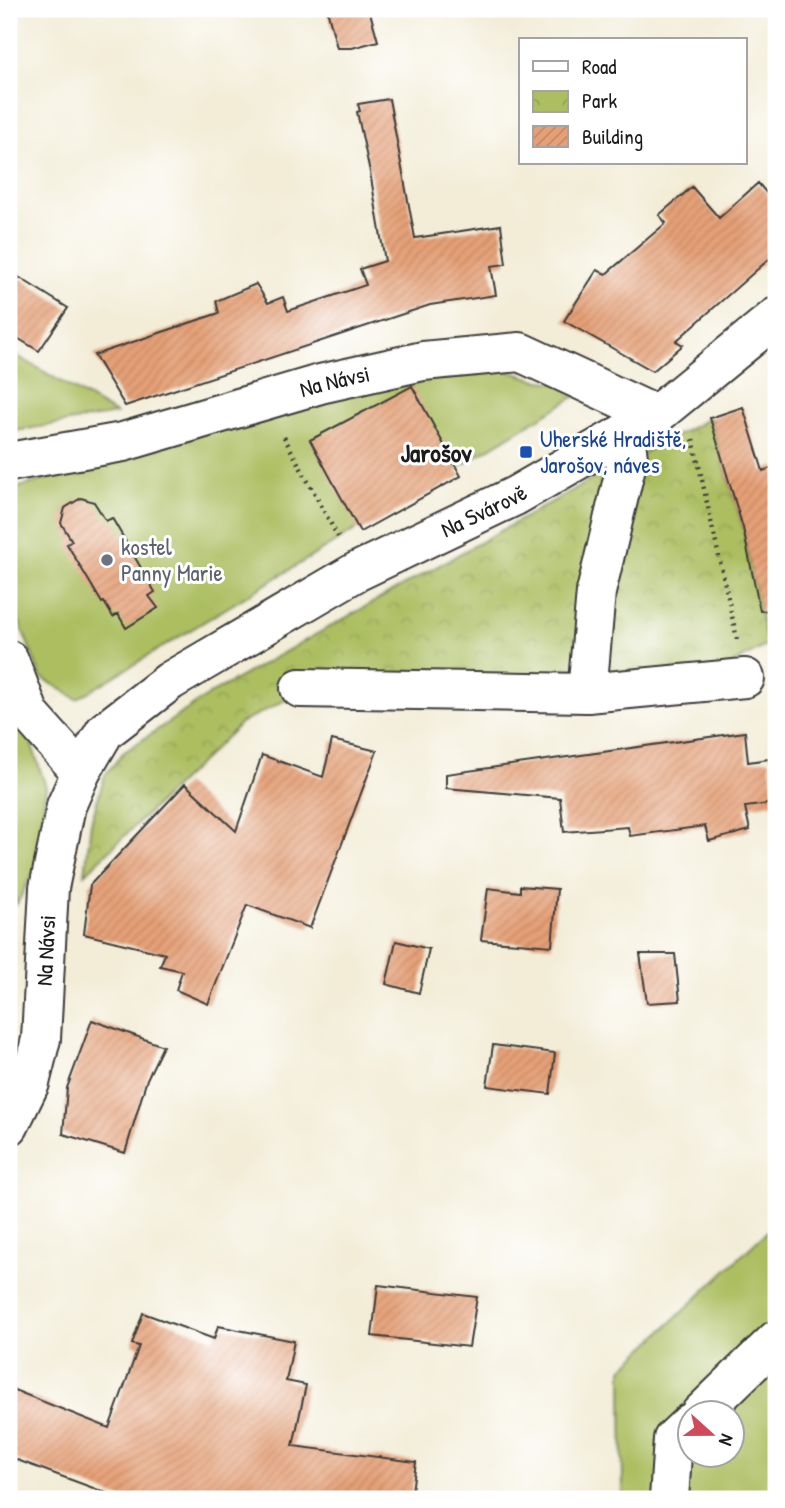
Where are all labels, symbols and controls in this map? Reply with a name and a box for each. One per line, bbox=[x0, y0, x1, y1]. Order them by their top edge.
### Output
legend bbox=[519, 38, 746, 164]
text: Road bbox=[582, 52, 616, 81]
text: Park bbox=[582, 86, 617, 115]
text: Building bbox=[582, 122, 643, 151]
street label: Na Návsi bbox=[296, 357, 372, 404]
place label: Uherské Hradiště, Jarošov, náves bbox=[540, 423, 687, 480]
district label: Jarošov bbox=[400, 435, 472, 470]
marker: Uherské Hradiště, Jarošov, náves bbox=[518, 444, 534, 460]
street label: Na Svárově bbox=[435, 477, 532, 544]
place label: kostel Panny Marie bbox=[121, 531, 223, 588]
marker: kostel Panny Marie bbox=[99, 552, 115, 568]
street label: Na Návsi bbox=[28, 914, 63, 987]
north arrow bbox=[676, 1400, 746, 1470]
text: N bbox=[713, 1431, 741, 1449]

